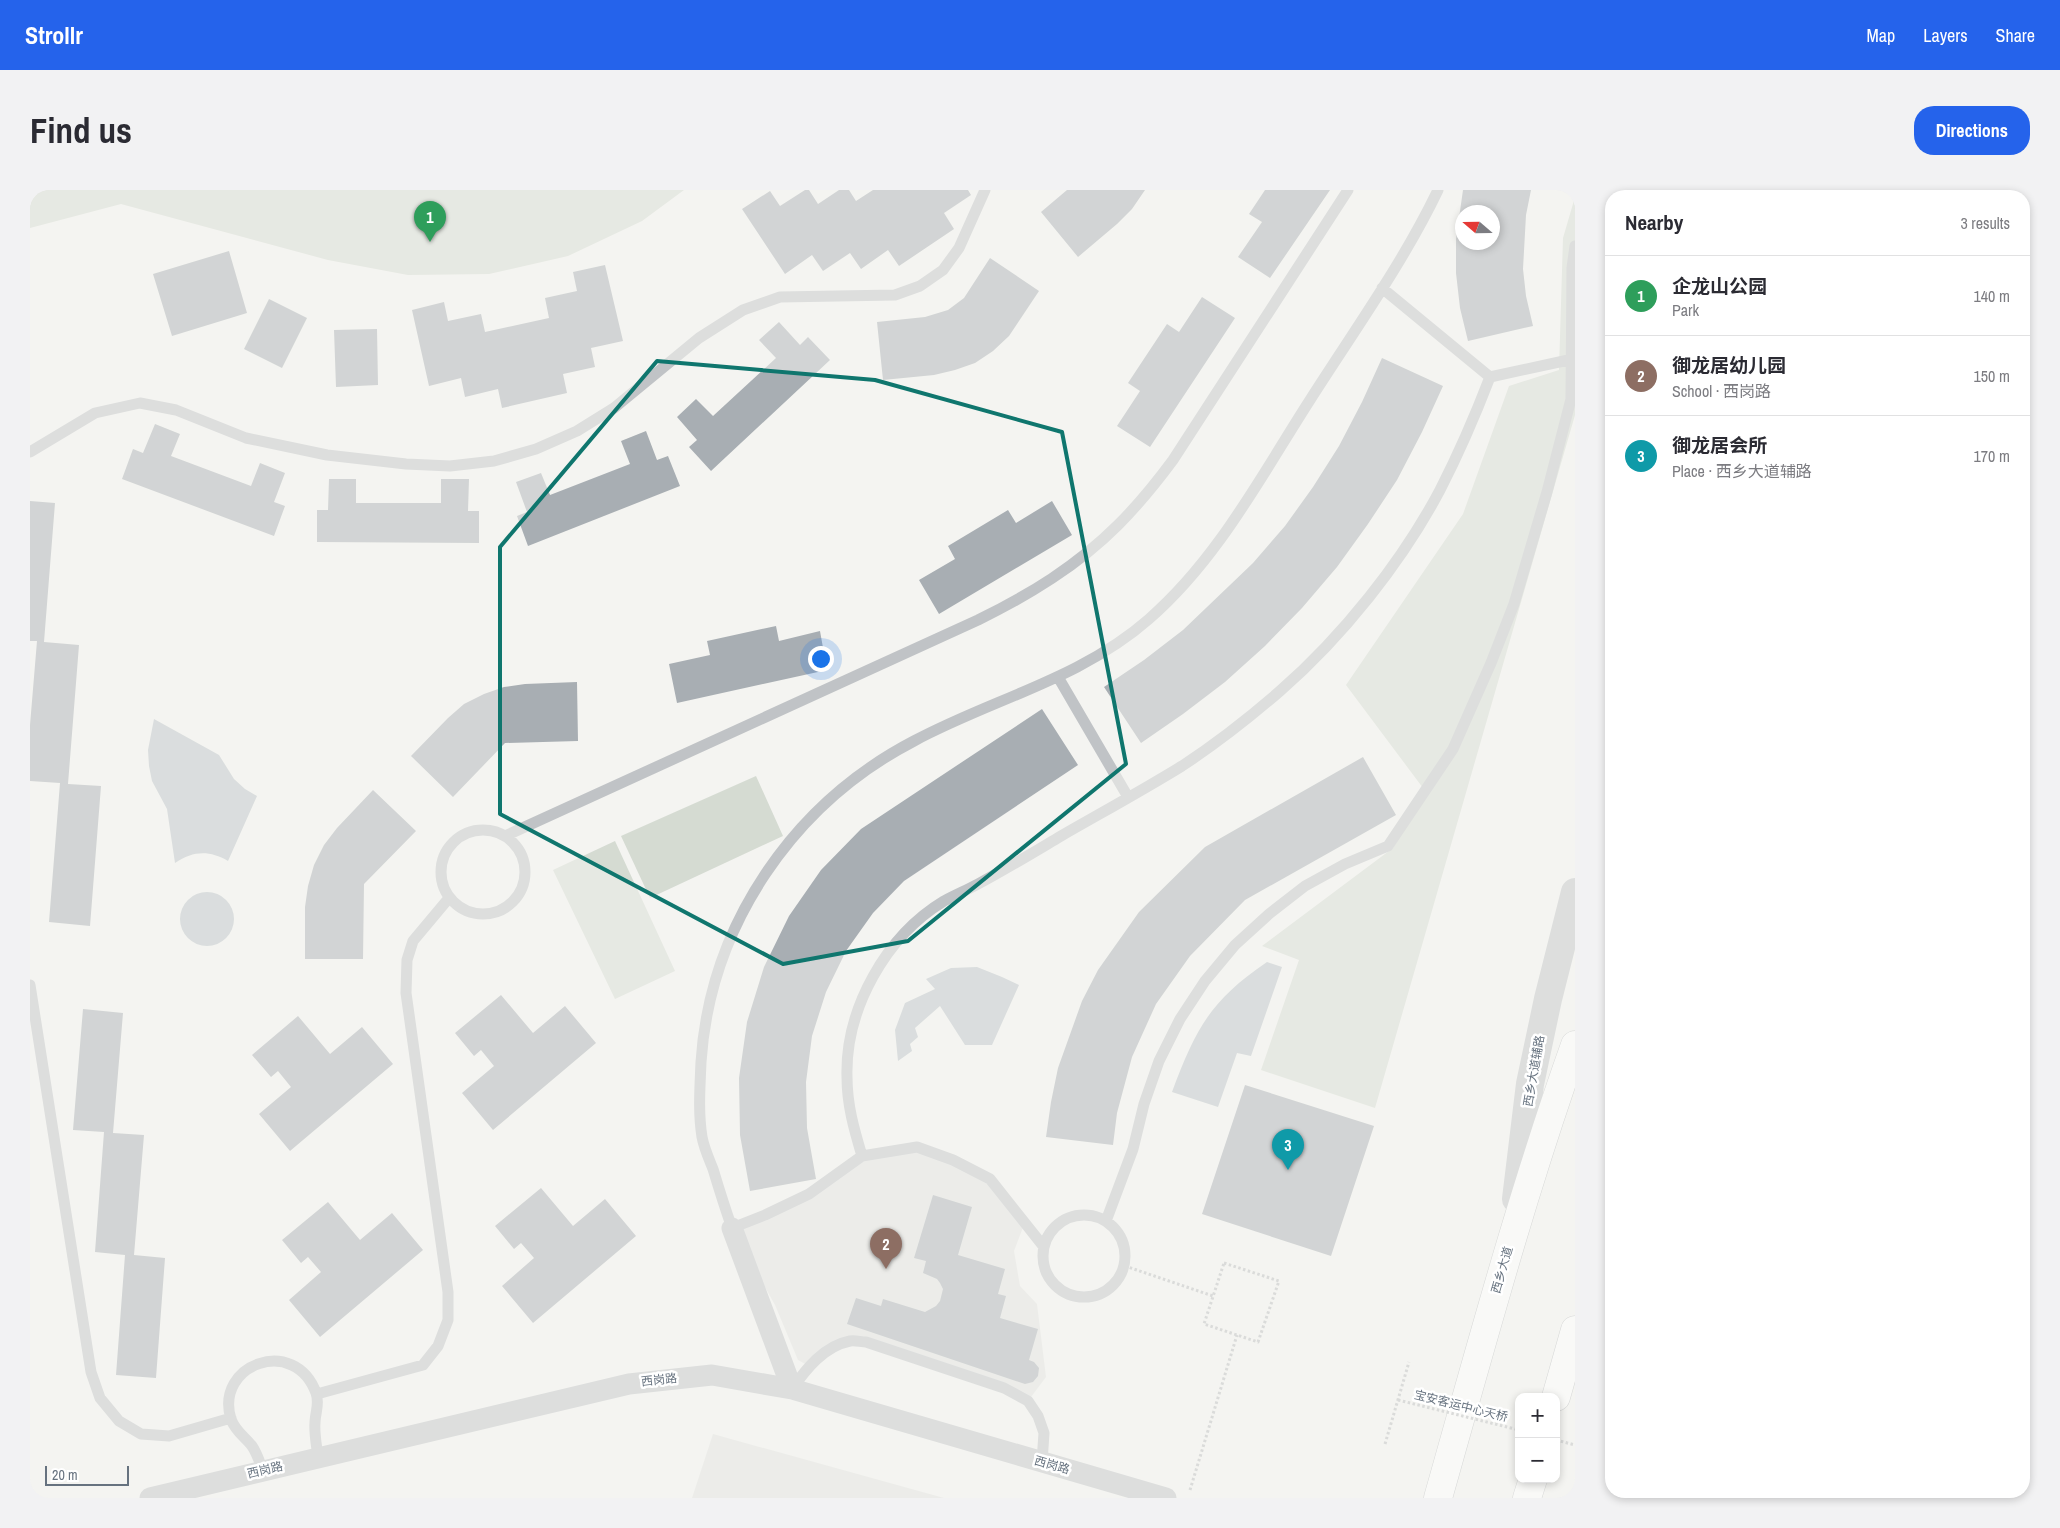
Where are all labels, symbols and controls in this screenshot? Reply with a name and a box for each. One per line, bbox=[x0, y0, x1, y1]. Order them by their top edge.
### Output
text: Strollr bbox=[25, 19, 83, 51]
text: Map bbox=[1867, 23, 1895, 48]
text: Layers bbox=[1923, 23, 1968, 48]
text: Share bbox=[1996, 23, 2035, 48]
button: Directions bbox=[1914, 106, 2030, 155]
text: Find us bbox=[30, 107, 132, 154]
pin: 1 bbox=[414, 201, 446, 242]
north arrow bbox=[1455, 205, 1500, 250]
text: Nearby bbox=[1625, 208, 1683, 237]
text: 3 results bbox=[1960, 212, 2010, 234]
text: 企龙山公园 bbox=[1672, 273, 1767, 299]
text: 1 bbox=[1637, 285, 1645, 307]
text: 140 m bbox=[1974, 285, 2010, 307]
text: Park bbox=[1672, 299, 1699, 321]
text: 御龙居幼儿园 bbox=[1672, 352, 1786, 378]
text: 2 bbox=[1637, 365, 1645, 387]
text: 150 m bbox=[1974, 365, 2010, 387]
text: School · 西岗路 bbox=[1672, 380, 1771, 402]
text: 御龙居会所 bbox=[1672, 432, 1767, 458]
text: 3 bbox=[1637, 445, 1645, 467]
text: 170 m bbox=[1974, 445, 2010, 467]
text: Place · 西乡大道辅路 bbox=[1672, 460, 1812, 482]
your location bbox=[808, 646, 834, 672]
street label: 西乡大道辅路 bbox=[1520, 1034, 1548, 1108]
pin: 3 bbox=[1272, 1129, 1304, 1170]
pin: 2 bbox=[870, 1228, 902, 1269]
street label: 西乡大道 bbox=[1488, 1245, 1516, 1295]
street label: 西岗路 bbox=[640, 1370, 678, 1390]
street label: 宝安客运中心天桥 bbox=[1412, 1387, 1510, 1425]
map controls bbox=[1515, 1393, 1560, 1483]
button: + bbox=[1515, 1393, 1560, 1438]
button: − bbox=[1515, 1438, 1560, 1483]
street label: 西岗路 bbox=[1032, 1452, 1072, 1478]
street label: 西岗路 bbox=[246, 1458, 284, 1482]
scale bar bbox=[45, 1463, 129, 1486]
text: 20 m bbox=[52, 1466, 78, 1484]

